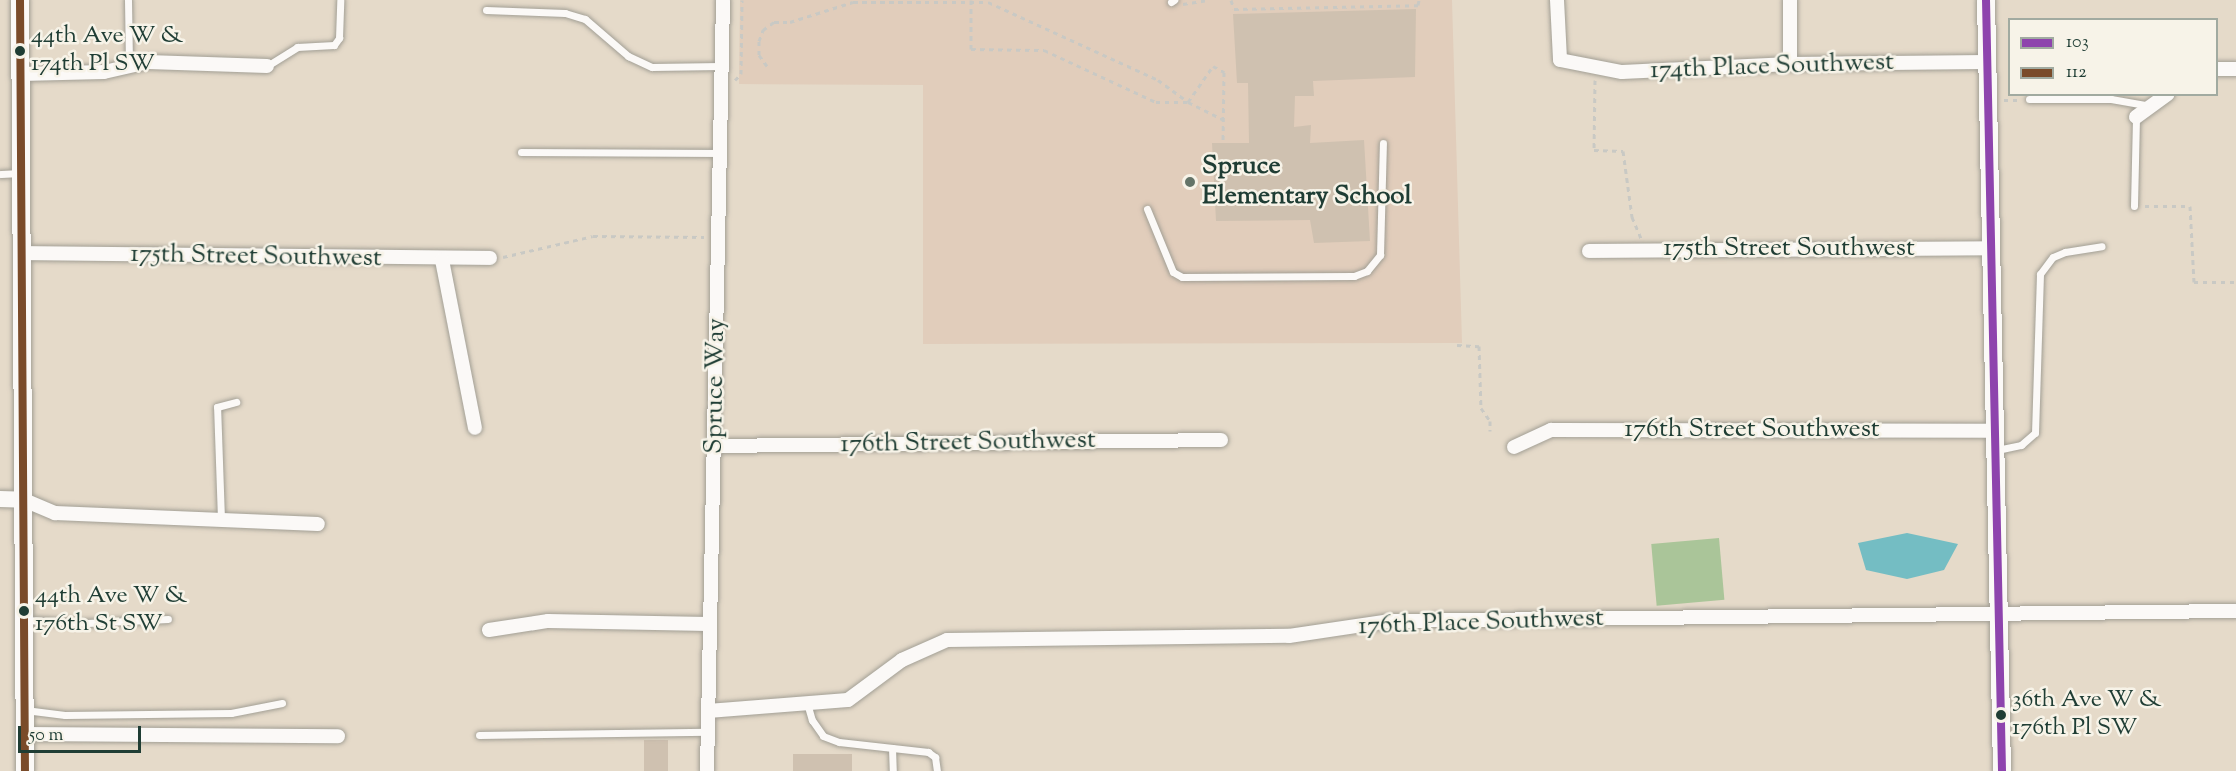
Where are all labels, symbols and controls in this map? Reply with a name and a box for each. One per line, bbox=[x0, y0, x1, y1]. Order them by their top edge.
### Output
legend bbox=[2008, 18, 2218, 96]
place label: 44th Ave W & 174th Pl SW bbox=[31, 23, 183, 79]
text: 103 bbox=[2066, 30, 2089, 56]
marker: 44th Ave W & 174th Pl SW bbox=[14, 45, 26, 57]
street label: 174th Place Southwest bbox=[1649, 47, 1895, 87]
text: 112 bbox=[2066, 60, 2087, 86]
place label: Spruce Elementary School bbox=[1202, 151, 1412, 212]
marker: Spruce Elementary School bbox=[1183, 175, 1197, 189]
street label: 175th Street Southwest bbox=[1663, 233, 1915, 265]
street label: 175th Street Southwest bbox=[130, 239, 382, 275]
street label: Spruce Way bbox=[699, 318, 733, 454]
street label: 176th Street Southwest bbox=[1624, 414, 1880, 446]
street label: 176th Street Southwest bbox=[840, 425, 1096, 461]
place label: 44th Ave W & 176th St SW bbox=[35, 583, 187, 639]
street label: 176th Place Southwest bbox=[1358, 603, 1604, 643]
marker: 44th Ave W & 176th St SW bbox=[18, 605, 30, 617]
place label: 36th Ave W & 176th Pl SW bbox=[2012, 687, 2162, 743]
marker: 36th Ave W & 176th Pl SW bbox=[1995, 709, 2007, 721]
scale bar bbox=[21, 714, 144, 752]
text: 50 m bbox=[29, 723, 63, 749]

